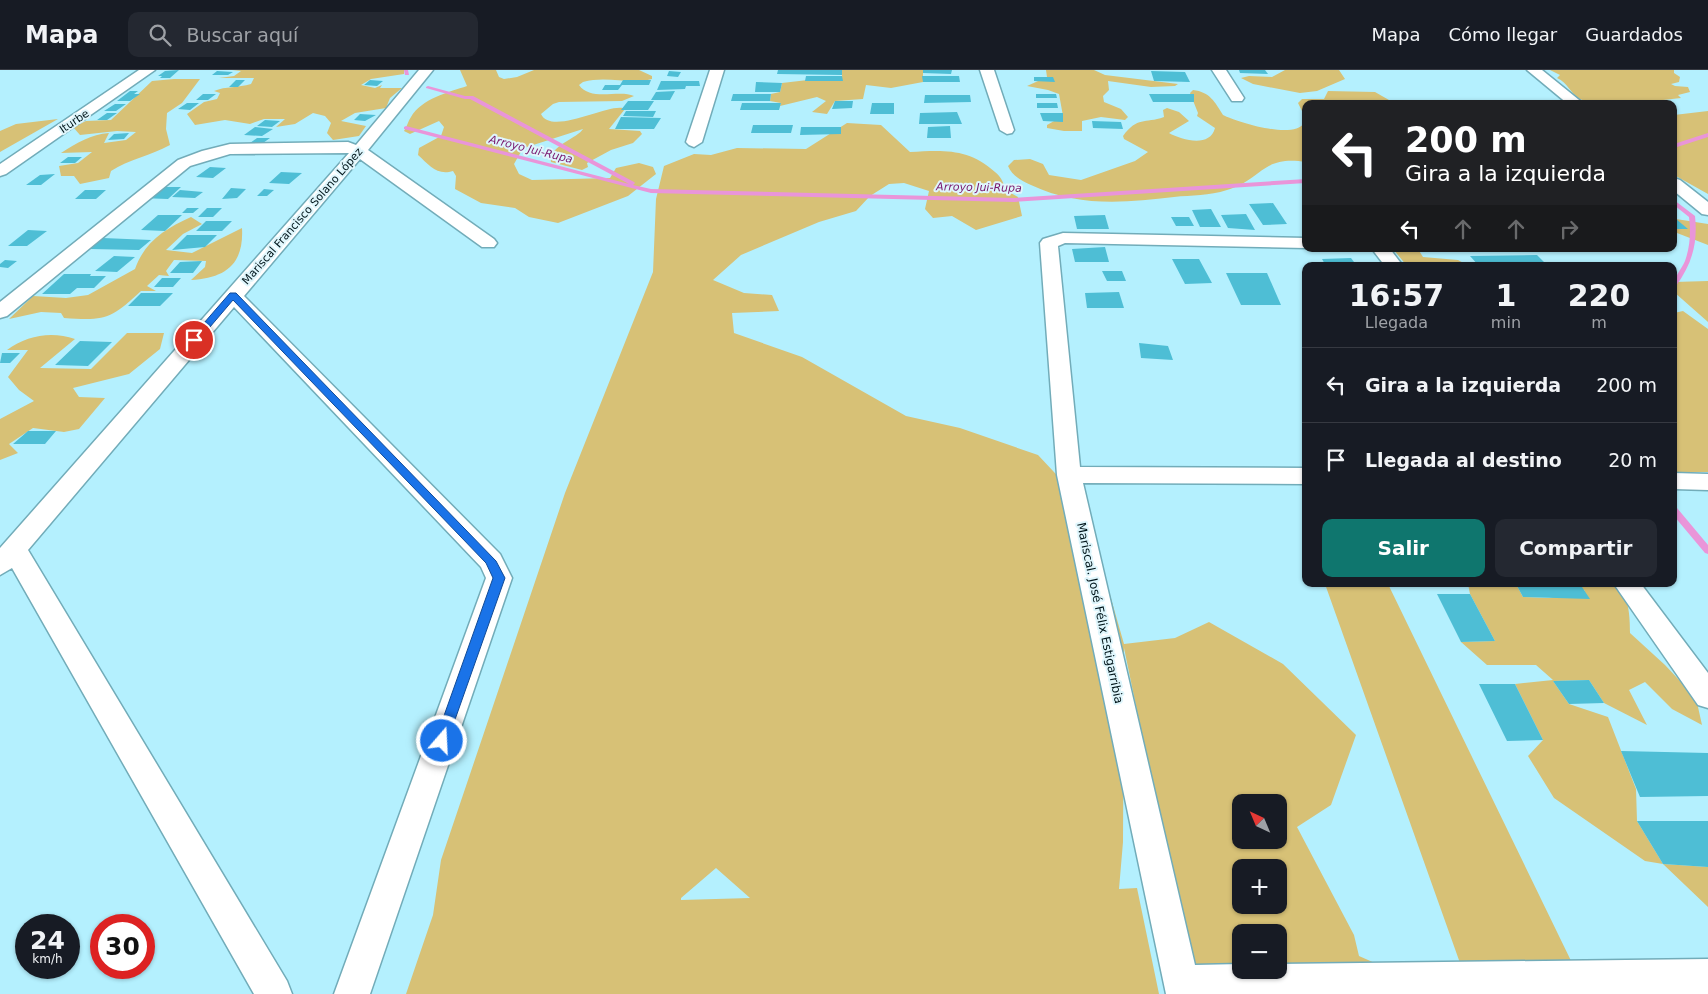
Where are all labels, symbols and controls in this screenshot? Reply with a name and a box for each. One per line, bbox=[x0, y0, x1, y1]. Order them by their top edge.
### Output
search box bbox=[128, 12, 478, 57]
text: Mapa bbox=[25, 21, 98, 49]
icon: search bbox=[146, 21, 174, 49]
text: Buscar aquí bbox=[186, 24, 298, 46]
text: Mapa bbox=[1371, 24, 1420, 45]
text: Cómo llegar bbox=[1448, 24, 1557, 45]
text: Guardados bbox=[1585, 24, 1683, 45]
street label: Iturbe bbox=[57, 107, 92, 136]
icon: left bbox=[1322, 120, 1387, 185]
text: 200 m bbox=[1405, 120, 1527, 160]
water label: Arroyo Jui-Rupa bbox=[487, 133, 574, 166]
street label: Mariscal Francisco Solano López bbox=[240, 145, 365, 287]
text: Gira a la izquierda bbox=[1405, 161, 1606, 186]
water label: Arroyo Jui-Rupa bbox=[935, 180, 1022, 195]
icon: left bbox=[1396, 215, 1424, 243]
icon: ahead bbox=[1449, 215, 1477, 243]
icon: ahead bbox=[1502, 215, 1530, 243]
icon: right bbox=[1555, 215, 1583, 243]
text: 16:57 bbox=[1349, 278, 1444, 313]
text: 1 bbox=[1495, 278, 1516, 313]
text: 220 bbox=[1568, 278, 1630, 313]
text: Llegada bbox=[1365, 313, 1428, 332]
text: min bbox=[1491, 313, 1521, 332]
text: m bbox=[1591, 313, 1607, 332]
pin bbox=[173, 319, 215, 361]
icon: arrive bbox=[180, 326, 208, 354]
icon: left bbox=[1322, 371, 1350, 399]
text: Gira a la izquierda bbox=[1365, 374, 1561, 396]
text: 200 m bbox=[1596, 374, 1657, 396]
icon: arrive bbox=[1322, 446, 1350, 474]
text: Llegada al destino bbox=[1365, 449, 1562, 471]
text: 20 m bbox=[1608, 449, 1657, 471]
button: Salir bbox=[1322, 519, 1485, 577]
button: Compartir bbox=[1495, 519, 1657, 577]
street label: Mariscal. José Félix Estigarribia bbox=[1074, 521, 1126, 705]
position arrow bbox=[415, 714, 467, 766]
north arrow bbox=[1232, 794, 1288, 849]
map controls bbox=[1232, 794, 1287, 979]
button: + bbox=[1232, 859, 1287, 914]
speed limit sign: 30 bbox=[90, 914, 155, 979]
button: − bbox=[1232, 924, 1287, 979]
text: 24 bbox=[30, 926, 65, 955]
text: km/h bbox=[32, 952, 63, 966]

